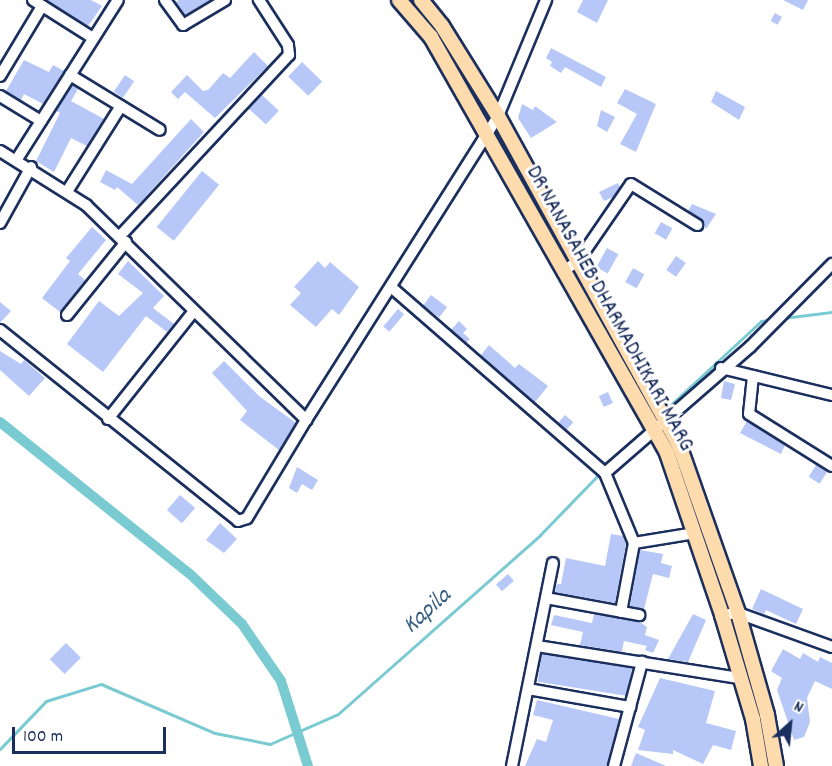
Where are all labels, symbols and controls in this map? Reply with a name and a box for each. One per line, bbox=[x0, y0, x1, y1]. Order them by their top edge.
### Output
street label: DR NANASAHEB DHARMADHIKARI MARG bbox=[519, 162, 699, 456]
water label: Kapila bbox=[398, 583, 458, 641]
north arrow bbox=[760, 694, 820, 754]
text: N bbox=[790, 695, 807, 720]
scale bar bbox=[15, 715, 170, 753]
text: 100 m bbox=[23, 725, 63, 750]

